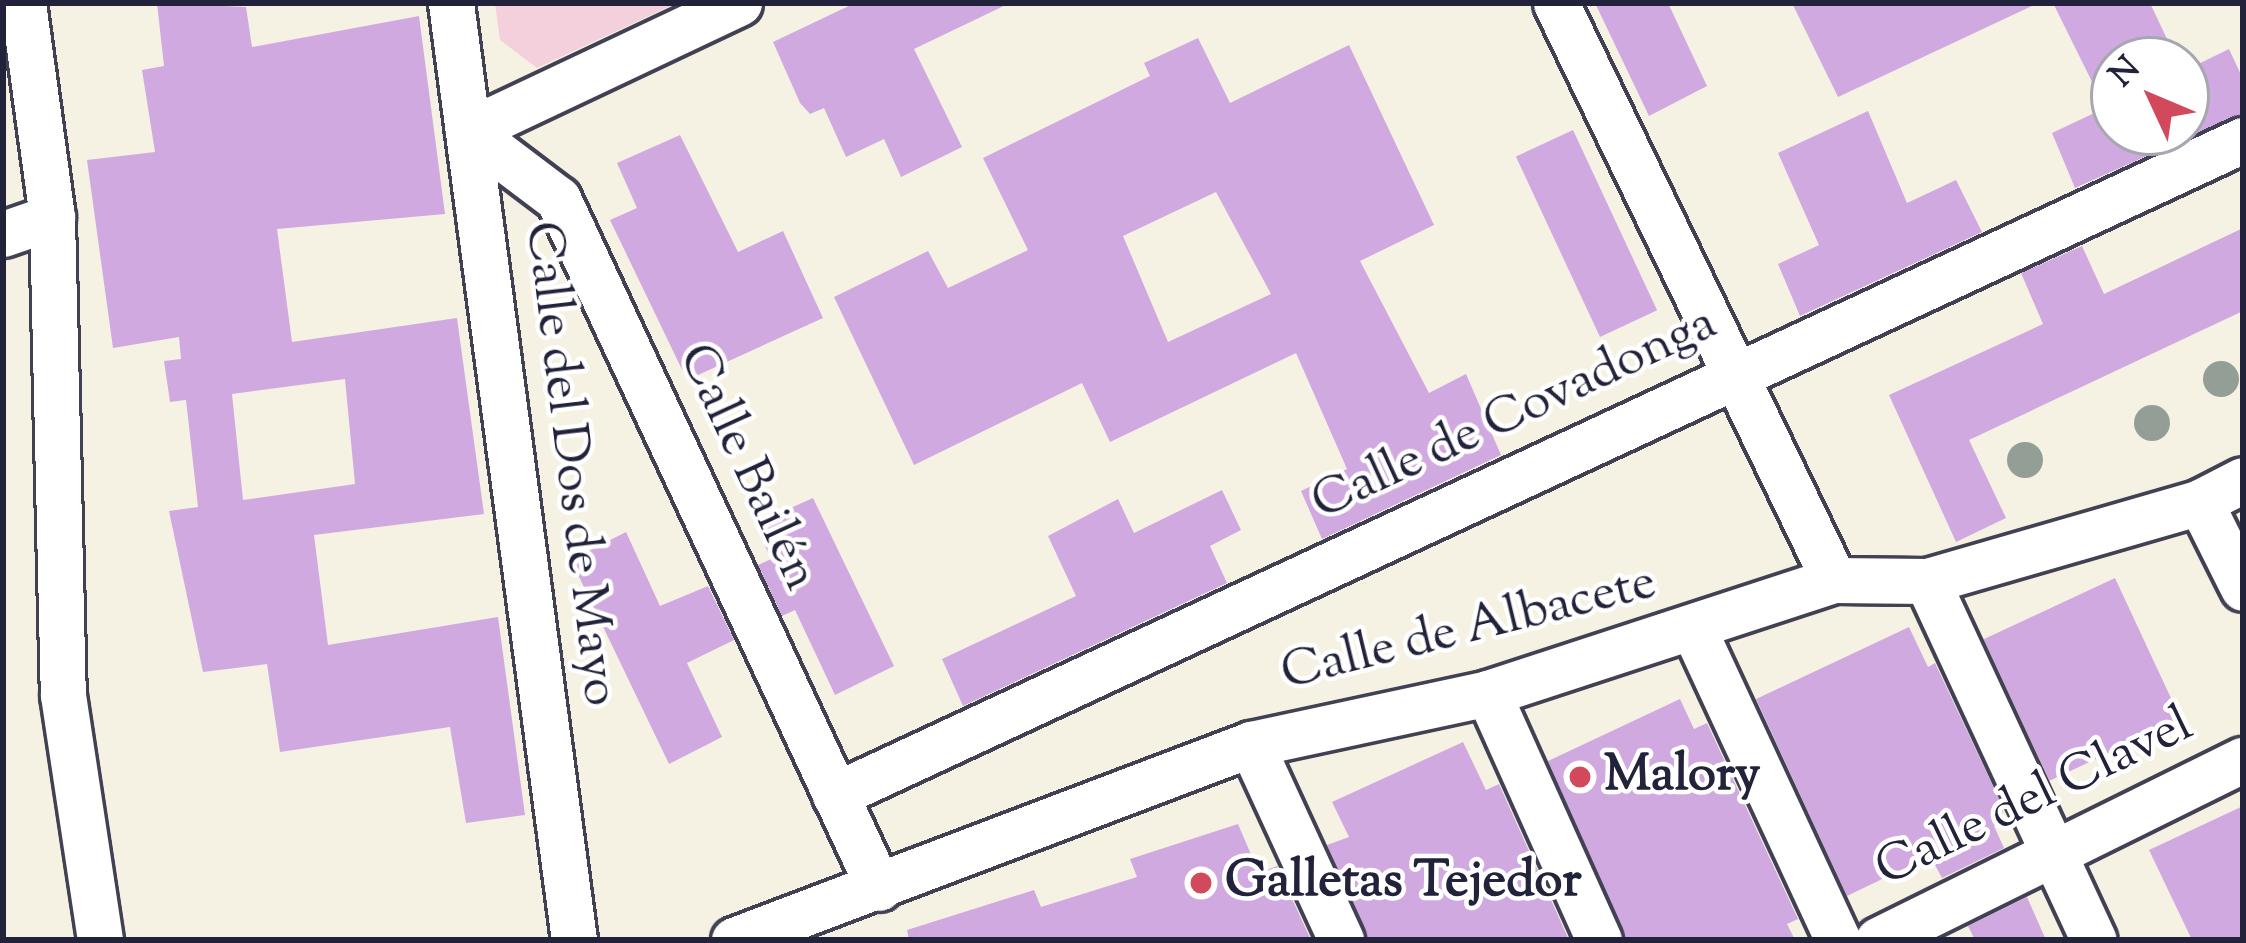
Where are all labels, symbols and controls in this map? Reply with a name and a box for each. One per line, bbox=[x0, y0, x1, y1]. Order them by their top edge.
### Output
north arrow bbox=[2090, 36, 2210, 156]
text: N bbox=[2100, 47, 2153, 99]
street label: Calle del Dos de Mayo bbox=[509, 218, 629, 710]
street label: Calle de Covadonga bbox=[1303, 294, 1727, 536]
street label: Calle Bailén bbox=[662, 335, 830, 601]
street label: Calle de Albacete bbox=[1275, 554, 1663, 706]
street label: Calle del Clavel bbox=[1867, 696, 2203, 902]
place label: Malory bbox=[1604, 746, 1761, 808]
marker: Malory bbox=[1567, 764, 1593, 790]
place label: Galletas Tejedor bbox=[1225, 852, 1582, 914]
marker: Galletas Tejedor bbox=[1188, 870, 1214, 896]

